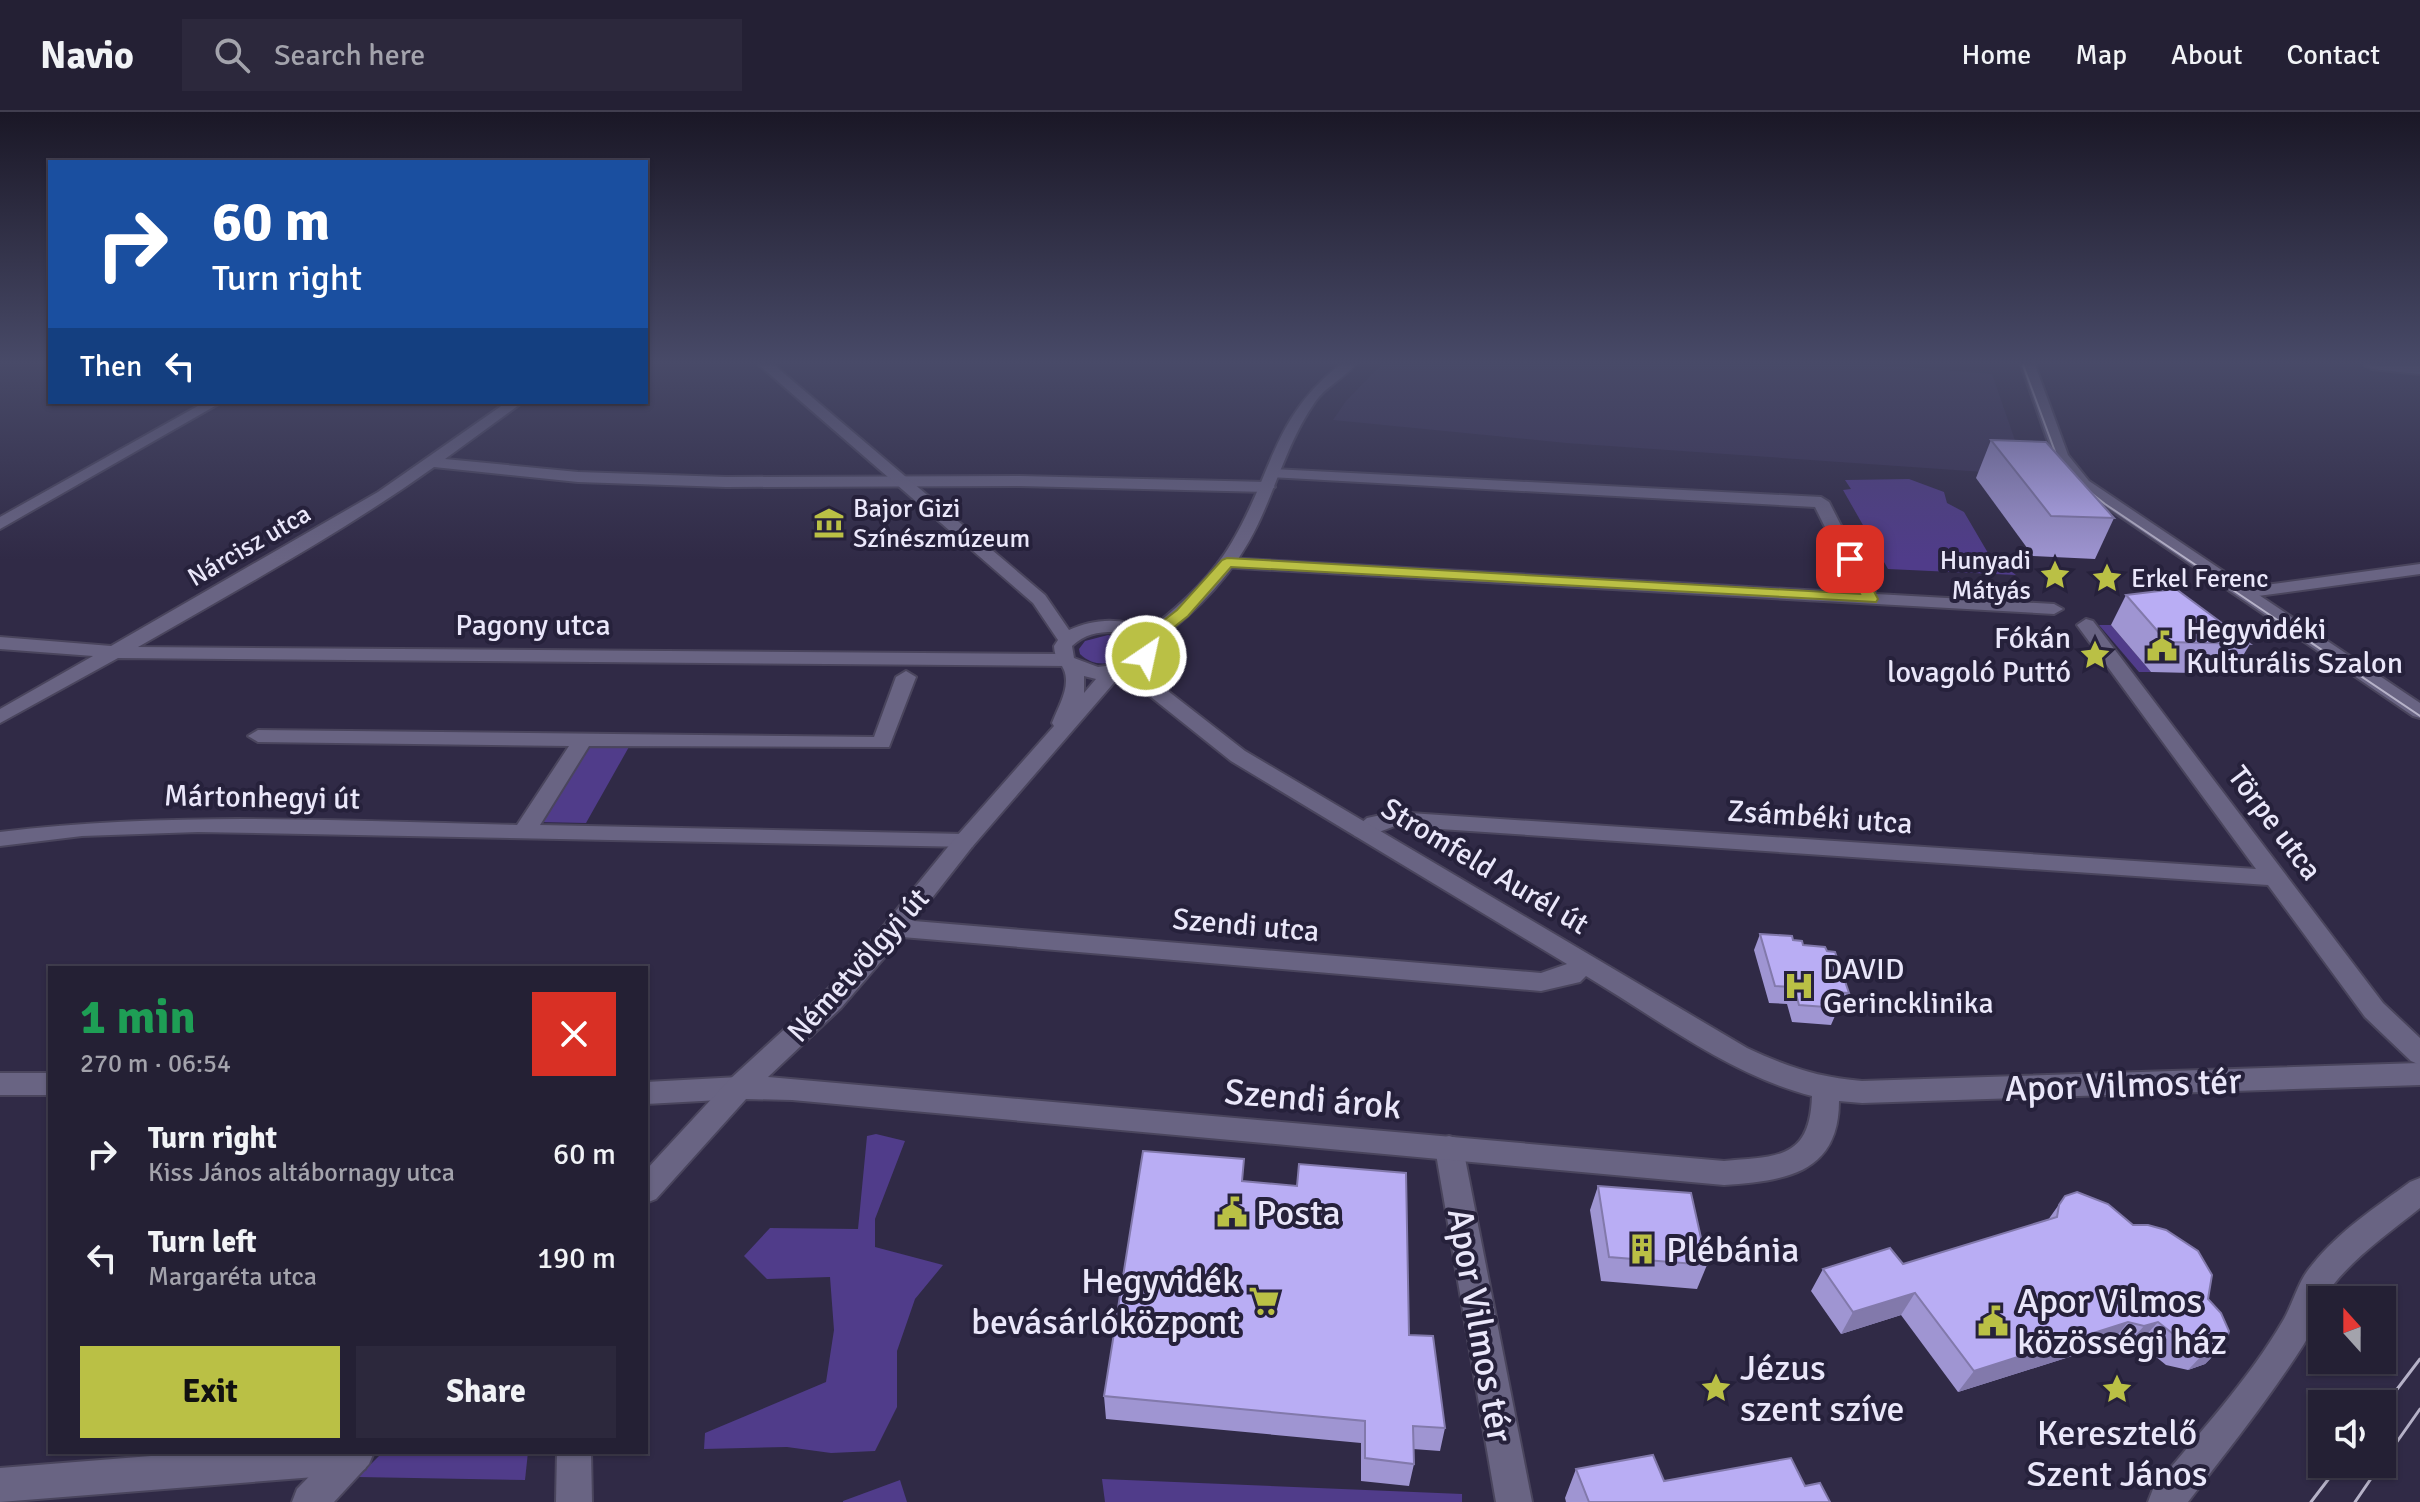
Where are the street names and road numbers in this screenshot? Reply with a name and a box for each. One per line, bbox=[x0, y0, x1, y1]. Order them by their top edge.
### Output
street label: Nárcisz utca bbox=[182, 498, 317, 594]
street label: Pagony utca bbox=[455, 607, 611, 644]
street label: Törpe utca bbox=[2220, 759, 2330, 888]
street label: Mártonhegyi út bbox=[163, 777, 361, 818]
street label: Stromfeld Aurél út bbox=[1374, 790, 1595, 943]
street label: Zsámbéki utca bbox=[1726, 793, 1914, 842]
street label: Németvölgyi út bbox=[780, 881, 937, 1050]
street label: Szendi utca bbox=[1171, 901, 1321, 950]
street label: Apor Vilmos tér bbox=[2004, 1059, 2243, 1112]
street label: Szendi árok bbox=[1223, 1069, 1403, 1130]
street label: Apor Vilmos tér bbox=[1437, 1205, 1522, 1446]

